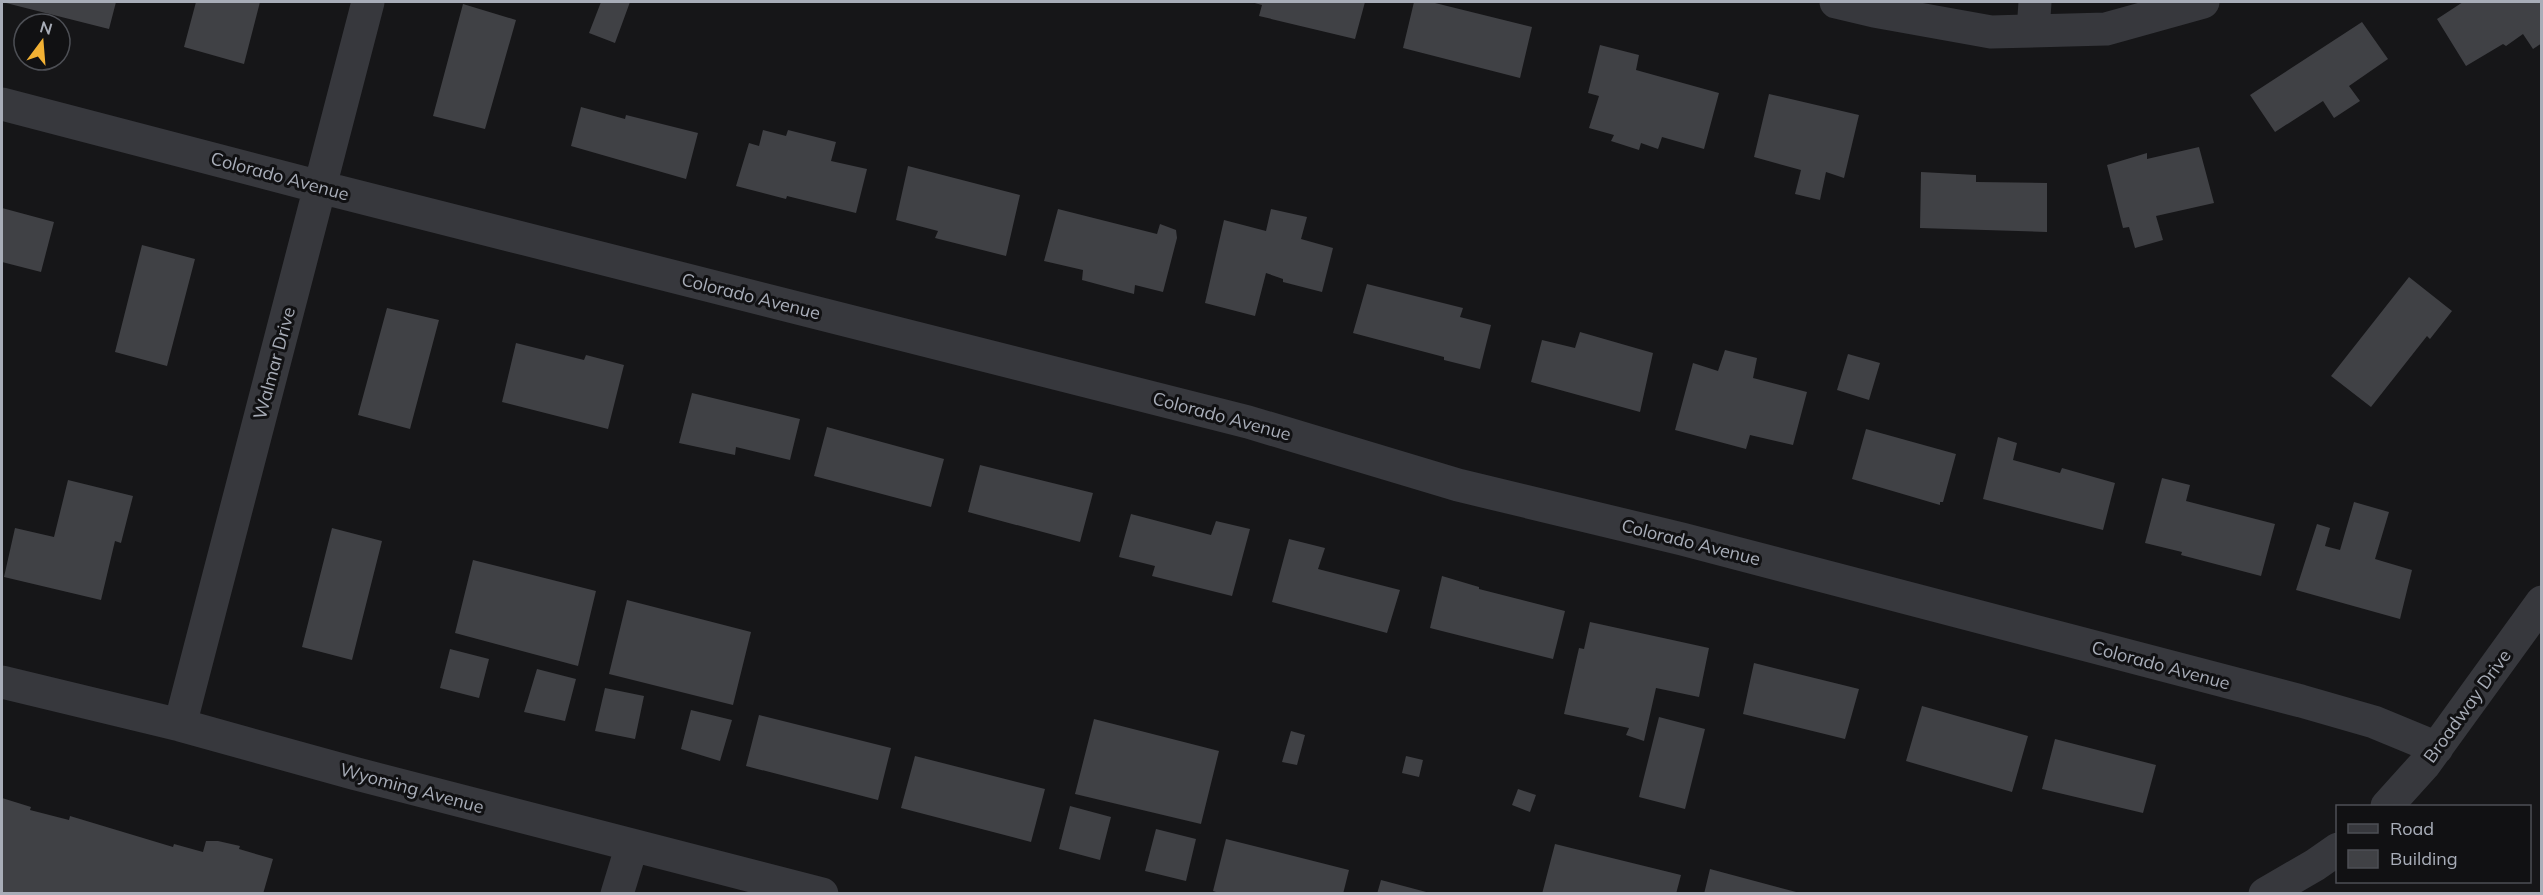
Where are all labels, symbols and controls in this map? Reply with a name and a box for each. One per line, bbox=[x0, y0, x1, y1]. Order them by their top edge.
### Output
north arrow bbox=[12, 12, 72, 72]
text: N bbox=[38, 16, 55, 39]
street label: Colorado Avenue bbox=[208, 146, 352, 206]
street label: Colorado Avenue bbox=[679, 268, 823, 324]
street label: Walmar Drive bbox=[248, 304, 300, 422]
street label: Colorado Avenue bbox=[1150, 386, 1294, 446]
street label: Colorado Avenue bbox=[1619, 514, 1763, 570]
street label: Colorado Avenue bbox=[2089, 635, 2233, 695]
street label: Broadway Drive bbox=[2418, 645, 2516, 767]
street label: Wyoming Avenue bbox=[337, 758, 487, 818]
legend bbox=[2336, 805, 2531, 883]
text: Road bbox=[2390, 817, 2434, 840]
text: Building bbox=[2390, 847, 2458, 870]

